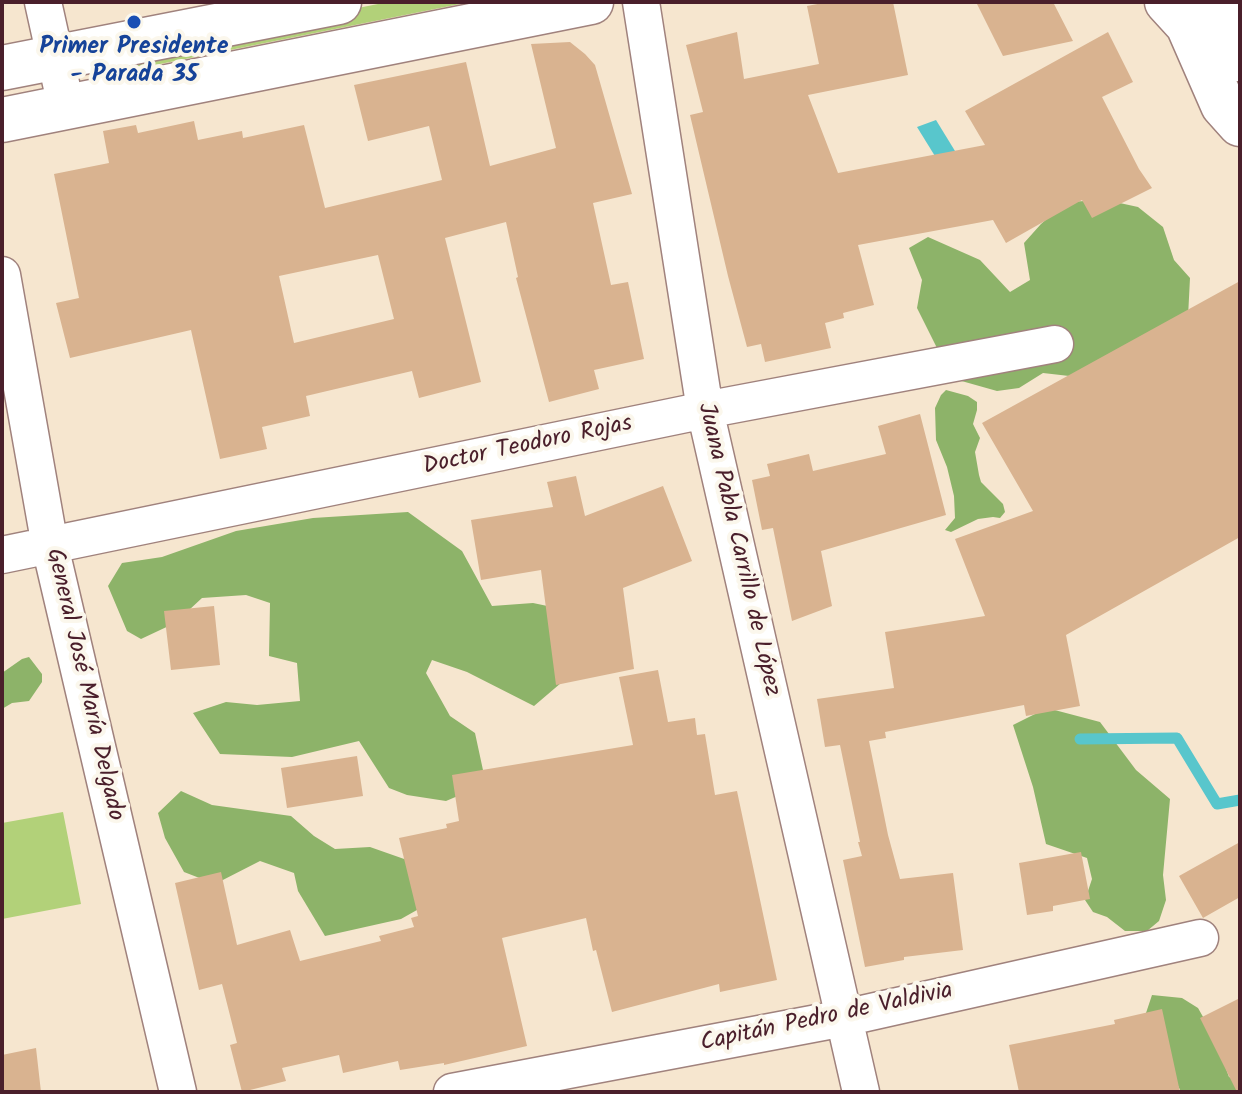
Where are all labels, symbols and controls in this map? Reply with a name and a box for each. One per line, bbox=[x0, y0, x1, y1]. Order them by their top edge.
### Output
marker: Primer Presidente - Parada 35 bbox=[125, 13, 143, 31]
place label: Primer Presidente - Parada 35 bbox=[40, 35, 228, 91]
street label: Juana Pabla Carrillo de López bbox=[689, 401, 785, 699]
street label: Doctor Teodoro Rojas bbox=[421, 411, 635, 483]
street label: General José María Delgado bbox=[38, 546, 128, 824]
street label: Capitán Pedro de Valdivia bbox=[698, 978, 956, 1060]

